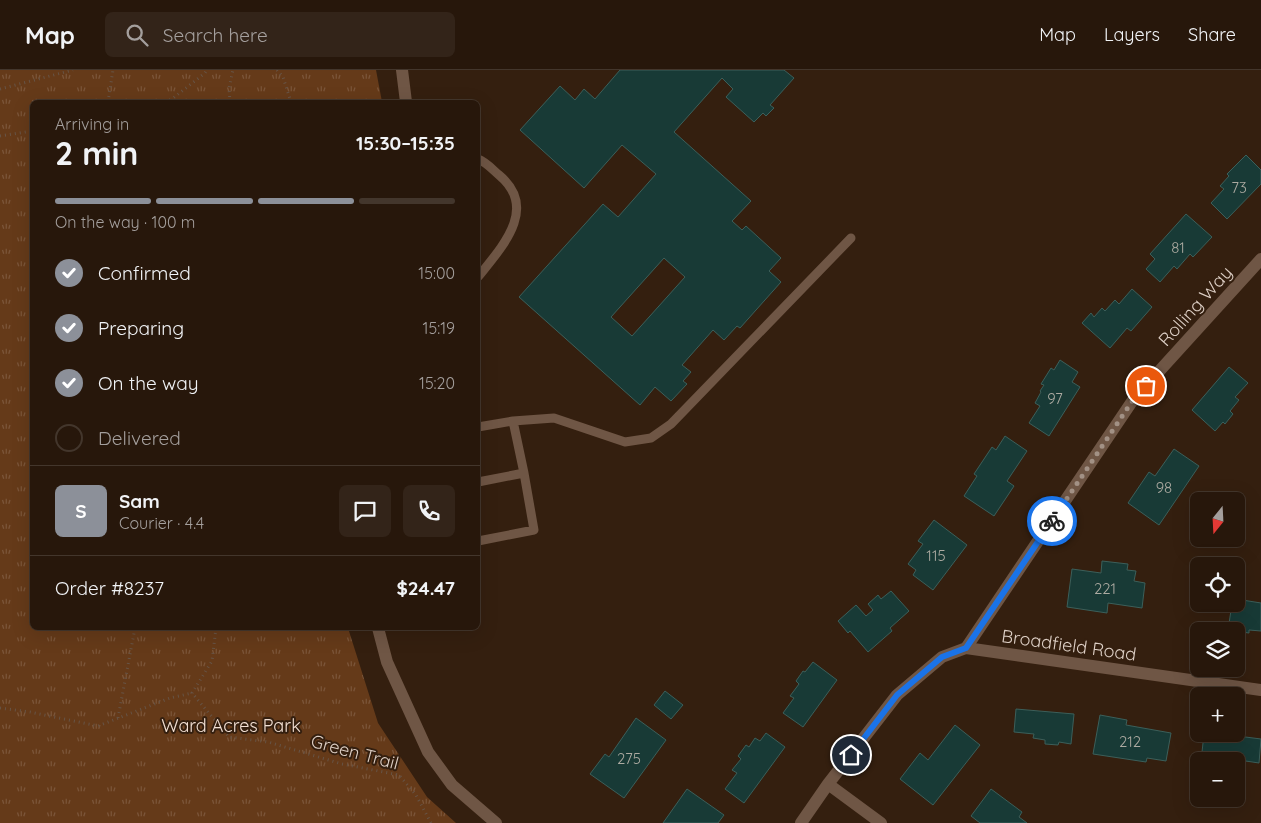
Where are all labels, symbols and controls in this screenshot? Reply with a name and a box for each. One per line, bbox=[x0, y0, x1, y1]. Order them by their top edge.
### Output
search box bbox=[105, 12, 455, 57]
text: Map bbox=[25, 20, 75, 50]
icon: search bbox=[123, 21, 151, 49]
text: Search here bbox=[163, 23, 268, 47]
text: Map bbox=[1039, 23, 1076, 46]
text: Layers bbox=[1104, 23, 1160, 46]
text: Share bbox=[1188, 23, 1236, 46]
text: Arriving in bbox=[55, 114, 129, 134]
text: 15:30–15:35 bbox=[356, 131, 455, 155]
text: 2 min bbox=[55, 133, 138, 173]
house number: 73 bbox=[1231, 178, 1247, 197]
text: On the way · 100 m bbox=[55, 212, 195, 232]
house number: 81 bbox=[1171, 238, 1185, 257]
icon: check bbox=[55, 259, 83, 287]
text: Confirmed bbox=[98, 261, 191, 285]
street label: Rolling Way bbox=[1153, 261, 1237, 351]
text: 15:00 bbox=[418, 263, 455, 283]
icon: check bbox=[55, 314, 83, 342]
text: Preparing bbox=[98, 316, 184, 340]
text: 15:19 bbox=[423, 318, 455, 338]
pin bbox=[1125, 365, 1167, 407]
icon: check bbox=[55, 369, 83, 397]
text: On the way bbox=[98, 371, 199, 395]
icon: bag bbox=[1132, 372, 1160, 400]
text: 15:20 bbox=[419, 373, 455, 393]
house number: 97 bbox=[1047, 389, 1063, 408]
text: Delivered bbox=[98, 426, 181, 450]
house number: 98 bbox=[1156, 478, 1172, 497]
button: chat bbox=[339, 485, 391, 537]
button: phone bbox=[403, 485, 455, 537]
text: Sam bbox=[119, 489, 160, 513]
north arrow bbox=[1190, 492, 1245, 548]
map controls bbox=[1190, 492, 1245, 807]
courier bbox=[1027, 496, 1077, 546]
text: S bbox=[75, 499, 87, 523]
icon: bike bbox=[1038, 507, 1066, 535]
text: Courier · 4.4 bbox=[119, 513, 204, 533]
house number: 115 bbox=[926, 546, 946, 565]
button: locate bbox=[1190, 557, 1245, 612]
text: Order #8237 bbox=[55, 576, 164, 600]
text: $24.47 bbox=[396, 576, 455, 600]
house number: 221 bbox=[1094, 579, 1116, 598]
button: layers bbox=[1190, 622, 1245, 677]
street label: Broadfield Road bbox=[1000, 624, 1138, 666]
button: + bbox=[1190, 687, 1245, 742]
park label: Ward Acres Park bbox=[161, 714, 301, 737]
street label: Green Trail bbox=[309, 729, 401, 775]
house number: 212 bbox=[1119, 732, 1141, 751]
pin bbox=[830, 734, 872, 776]
icon: home bbox=[837, 741, 865, 769]
house number: 275 bbox=[617, 749, 641, 768]
button: − bbox=[1190, 752, 1245, 807]

